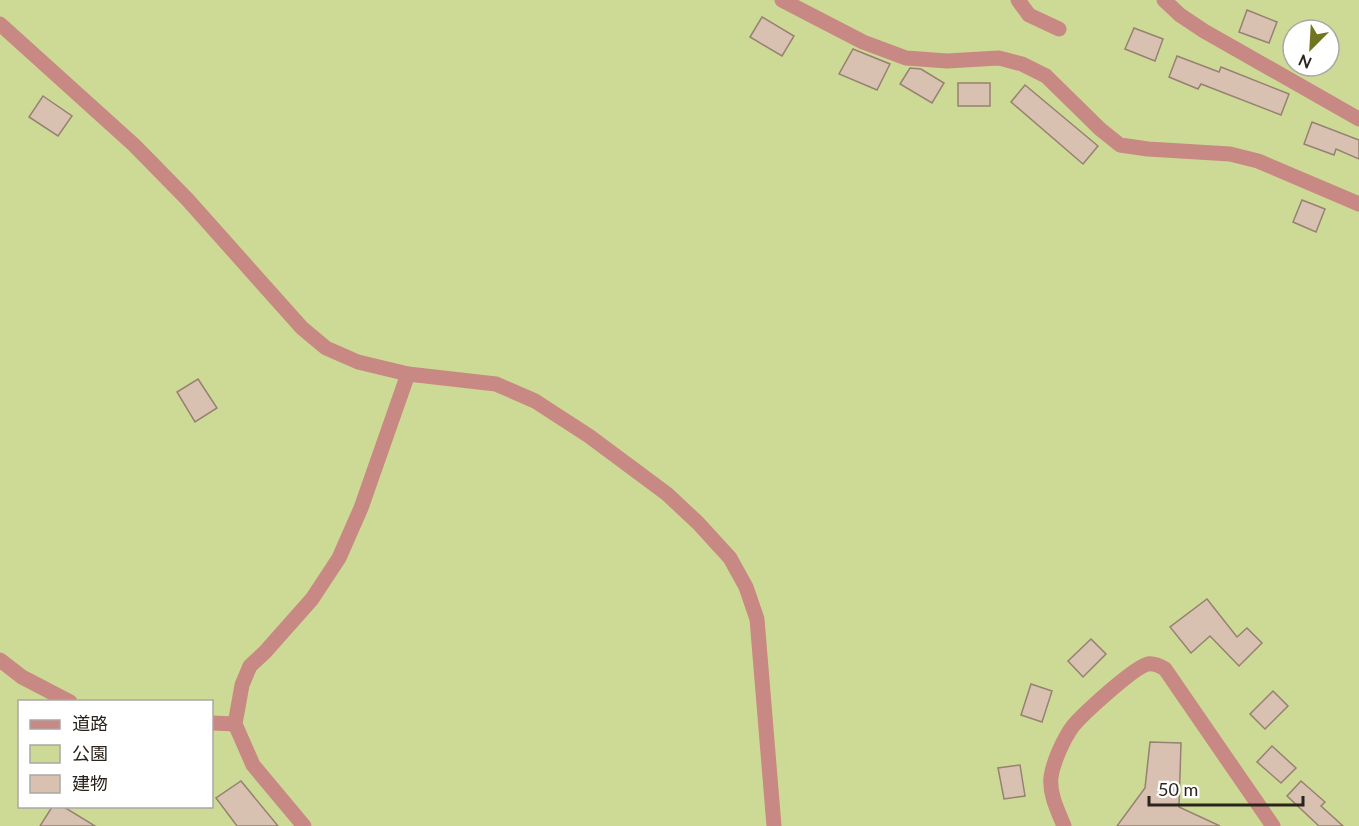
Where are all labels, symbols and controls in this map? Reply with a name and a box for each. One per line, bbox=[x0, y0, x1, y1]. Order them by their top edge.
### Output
north arrow bbox=[1281, 18, 1341, 78]
text: N bbox=[1295, 51, 1314, 73]
legend bbox=[18, 700, 213, 808]
text: 道路 bbox=[72, 712, 108, 734]
text: 公園 bbox=[72, 742, 108, 764]
scale bar bbox=[1149, 769, 1304, 807]
text: 建物 bbox=[72, 772, 108, 794]
text: 50 m bbox=[1158, 778, 1198, 800]

